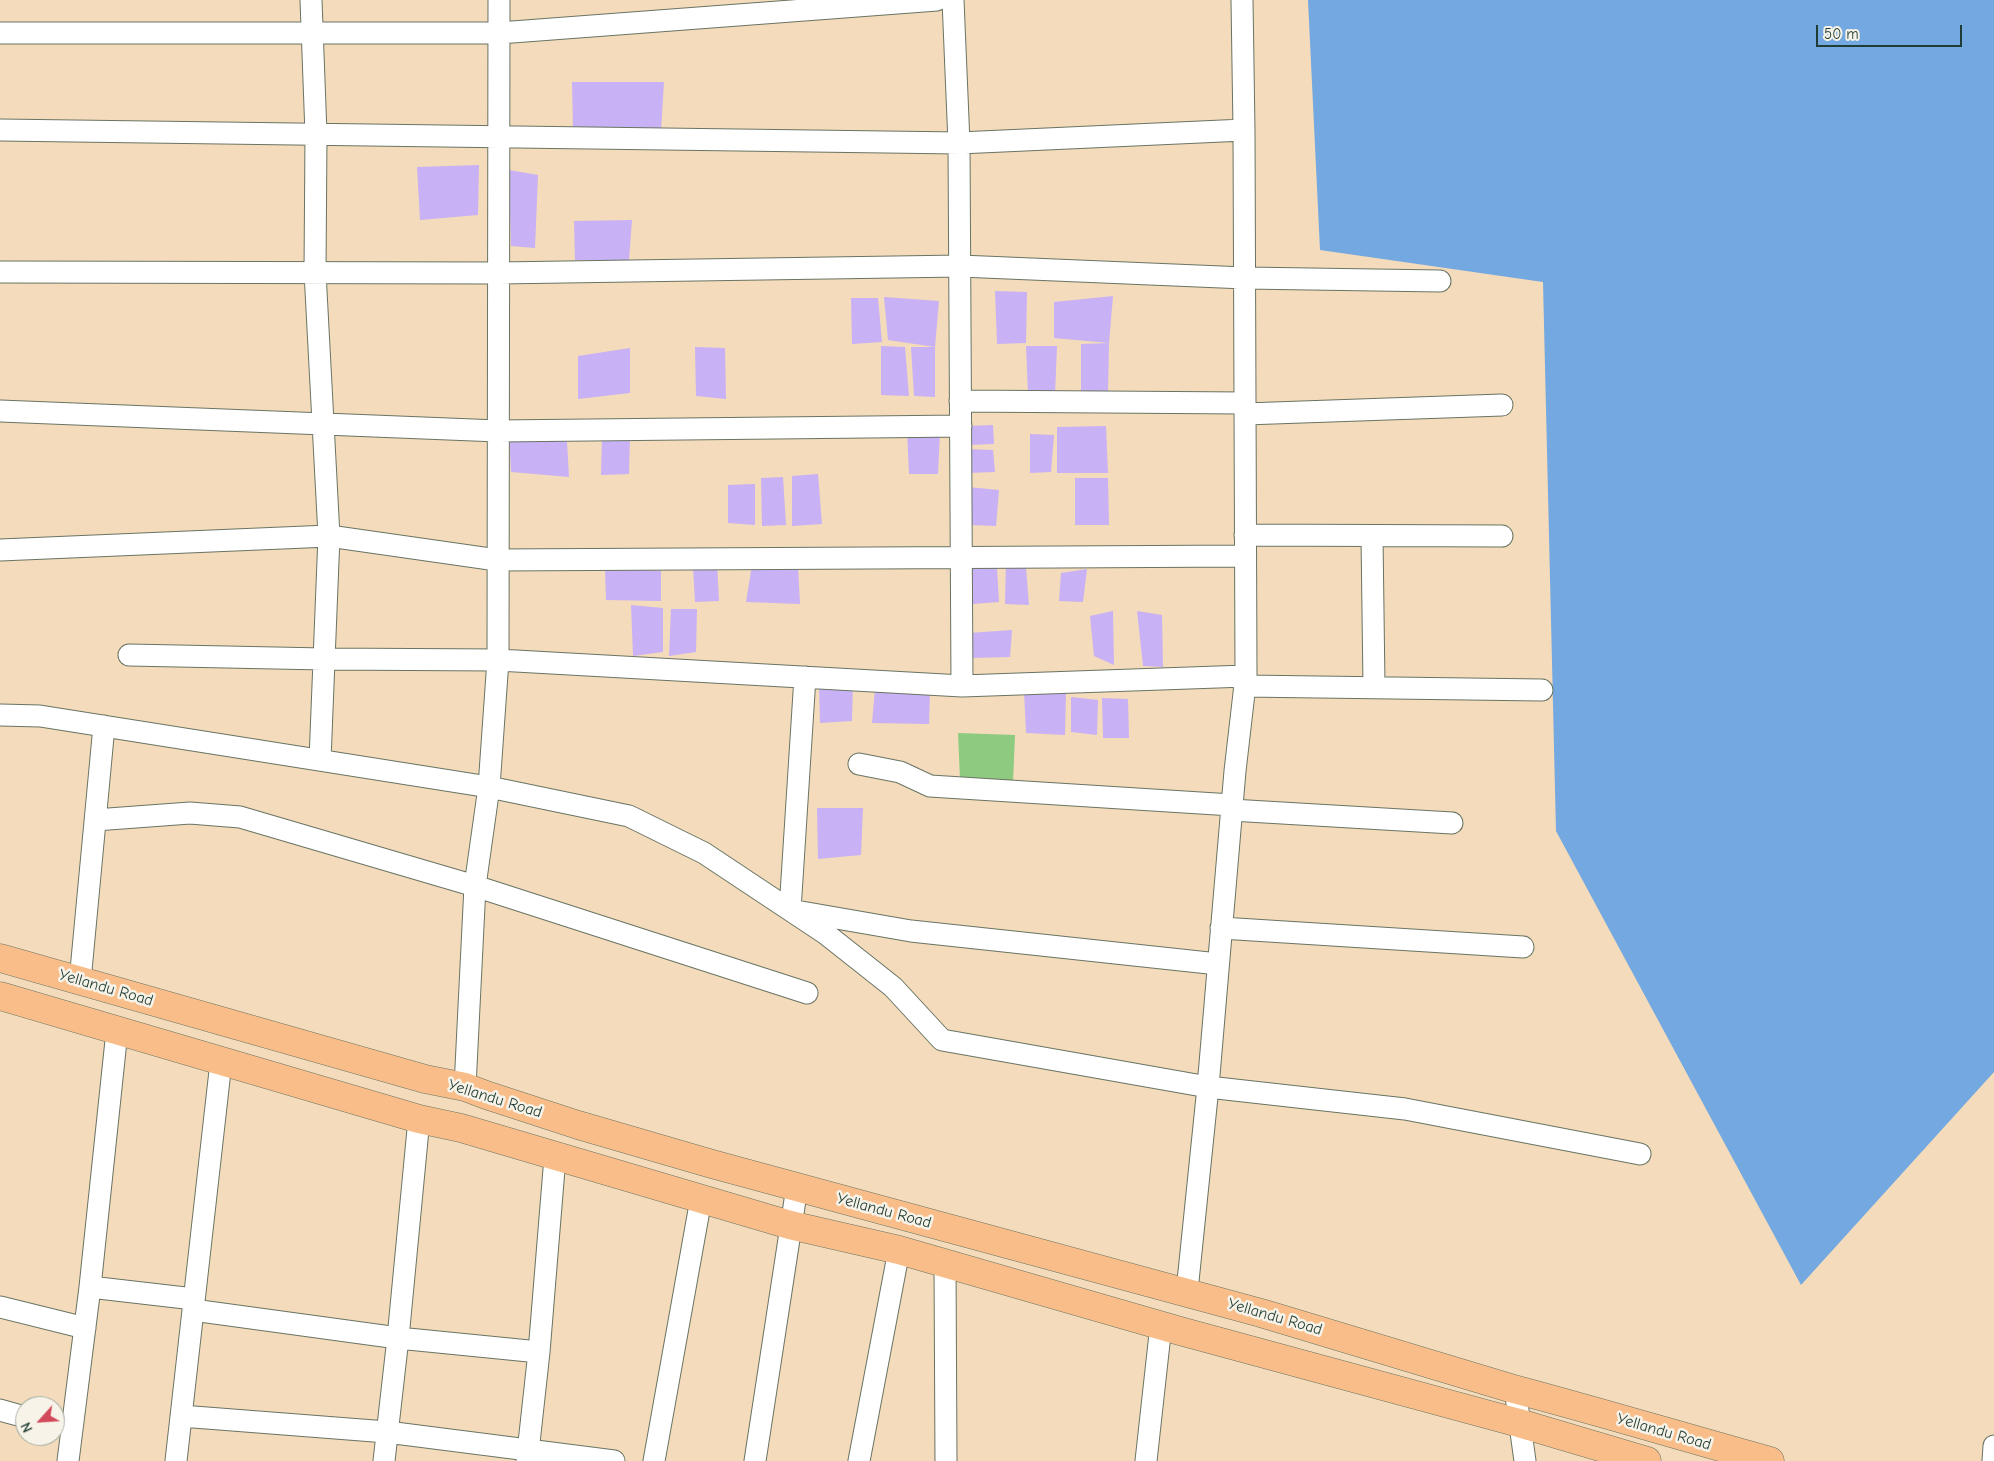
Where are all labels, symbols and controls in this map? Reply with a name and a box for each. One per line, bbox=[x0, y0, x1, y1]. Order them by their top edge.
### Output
scale bar bbox=[1819, 15, 1965, 47]
text: 50 m bbox=[1824, 25, 1859, 43]
street label: Yellandu Road bbox=[57, 965, 155, 1011]
street label: Yellandu Road bbox=[446, 1076, 544, 1122]
street label: Yellandu Road bbox=[835, 1189, 933, 1233]
street label: Yellandu Road bbox=[1226, 1294, 1324, 1340]
north arrow bbox=[15, 1396, 65, 1446]
street label: Yellandu Road bbox=[1615, 1409, 1713, 1455]
text: N bbox=[17, 1420, 37, 1435]

